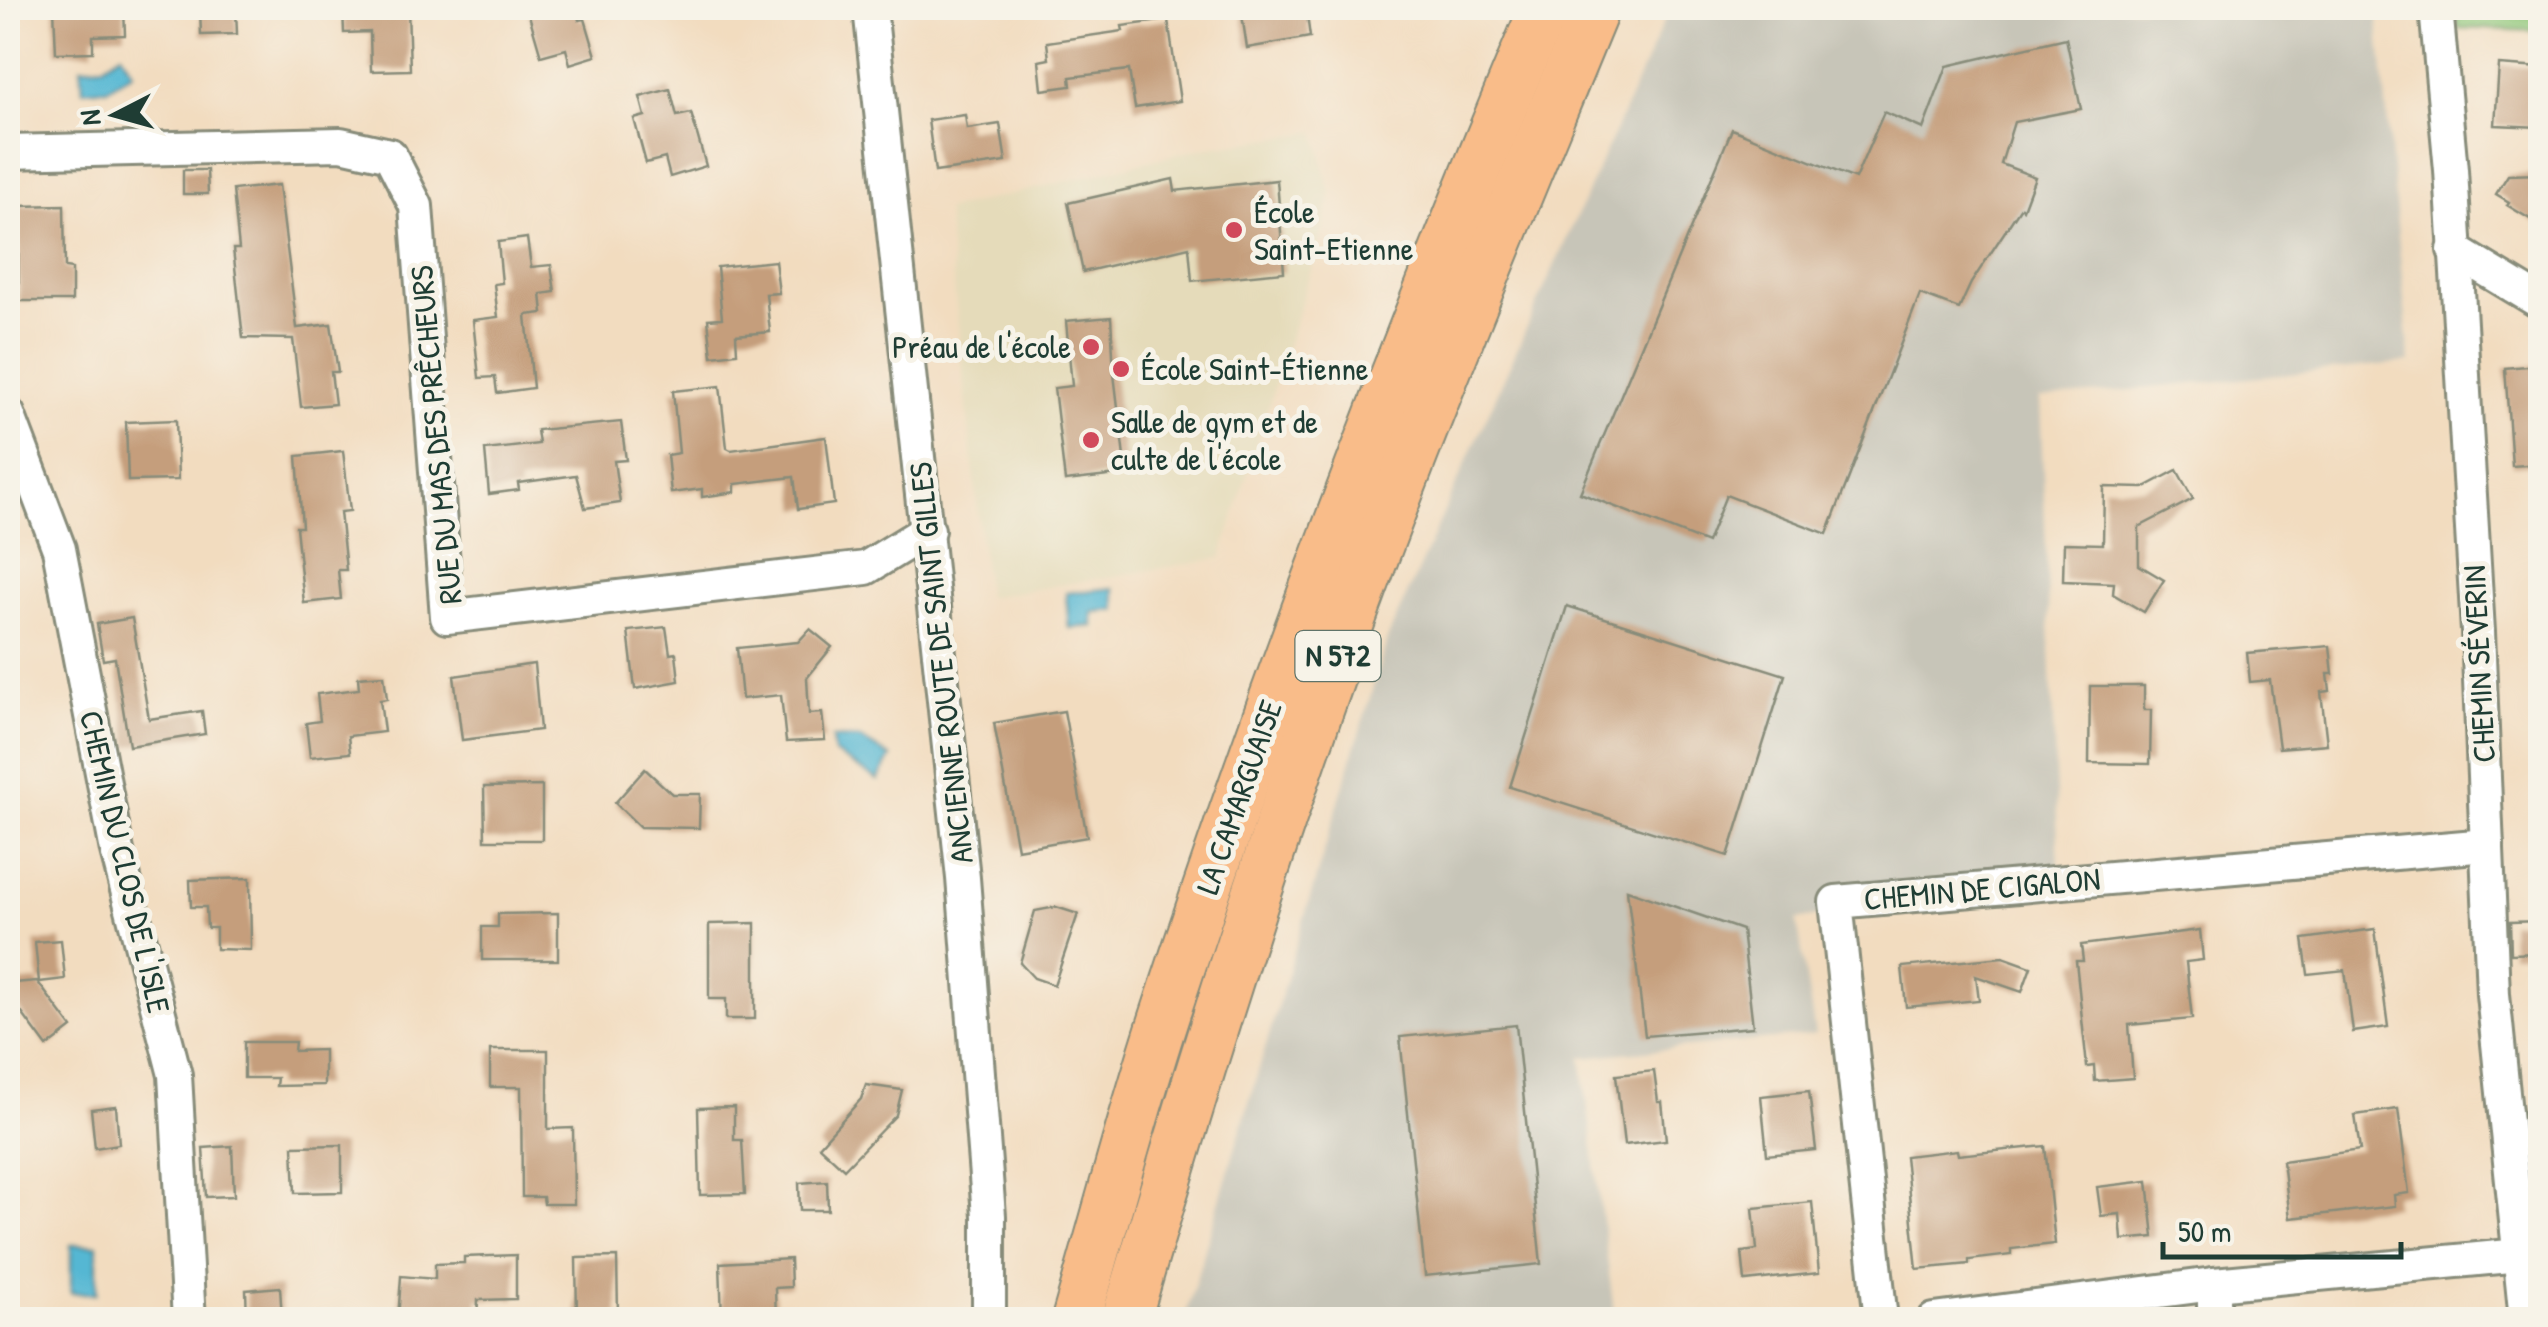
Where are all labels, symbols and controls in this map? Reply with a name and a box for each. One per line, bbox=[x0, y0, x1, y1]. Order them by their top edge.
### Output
north arrow bbox=[65, 65, 165, 165]
text: N bbox=[70, 108, 110, 127]
place label: École Saint-Etienne bbox=[1254, 190, 1414, 270]
marker: École Saint-Etienne bbox=[1223, 219, 1245, 241]
street label: RUE DU MAS DES PRÊCHEURS bbox=[399, 264, 472, 606]
place label: Préau de l'école bbox=[892, 325, 1071, 368]
marker: Préau de l'école bbox=[1080, 336, 1102, 358]
place label: École Saint-Étienne bbox=[1141, 347, 1369, 390]
marker: École Saint-Étienne bbox=[1110, 358, 1132, 380]
place label: Salle de gym et de culte de l'école bbox=[1111, 400, 1318, 480]
marker: Salle de gym et de culte de l'école bbox=[1080, 429, 1102, 451]
street label: ANCIENNE ROUTE DE SAINT GILLES bbox=[898, 460, 983, 866]
street label: CHEMIN SÉVERIN bbox=[2452, 564, 2505, 764]
road number: N 572 bbox=[1296, 631, 1380, 681]
street label: LA CAMARGUAISE bbox=[1185, 694, 1292, 899]
street label: CHEMIN DU CLOS DE L'ISLE bbox=[70, 706, 181, 1017]
street label: CHEMIN DE CIGALON bbox=[1862, 857, 2102, 920]
scale bar bbox=[2163, 1197, 2400, 1259]
text: 50 m bbox=[2178, 1211, 2231, 1251]

